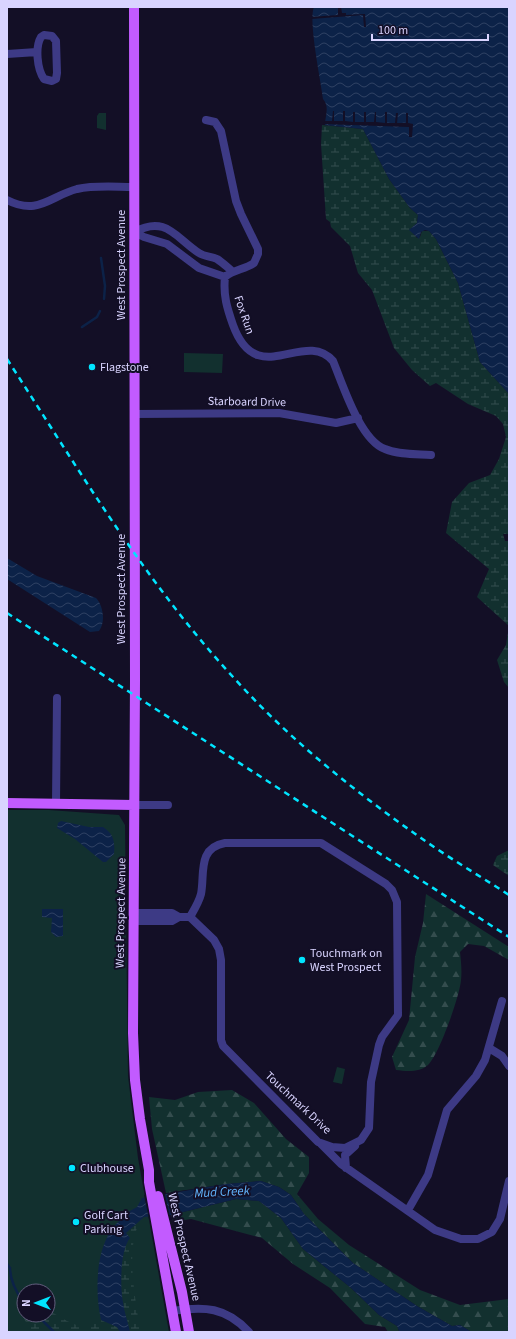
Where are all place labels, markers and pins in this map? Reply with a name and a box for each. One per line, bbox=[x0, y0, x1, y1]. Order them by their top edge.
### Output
place label: Flagstone bbox=[100, 359, 149, 376]
marker: Flagstone bbox=[87, 362, 97, 372]
place label: Touchmark on West Prospect bbox=[310, 945, 382, 976]
marker: Touchmark on West Prospect bbox=[297, 955, 307, 965]
place label: Clubhouse bbox=[80, 1160, 134, 1177]
marker: Clubhouse bbox=[67, 1163, 77, 1173]
place label: Golf Cart Parking bbox=[84, 1207, 128, 1238]
marker: Golf Cart Parking bbox=[71, 1217, 81, 1227]

